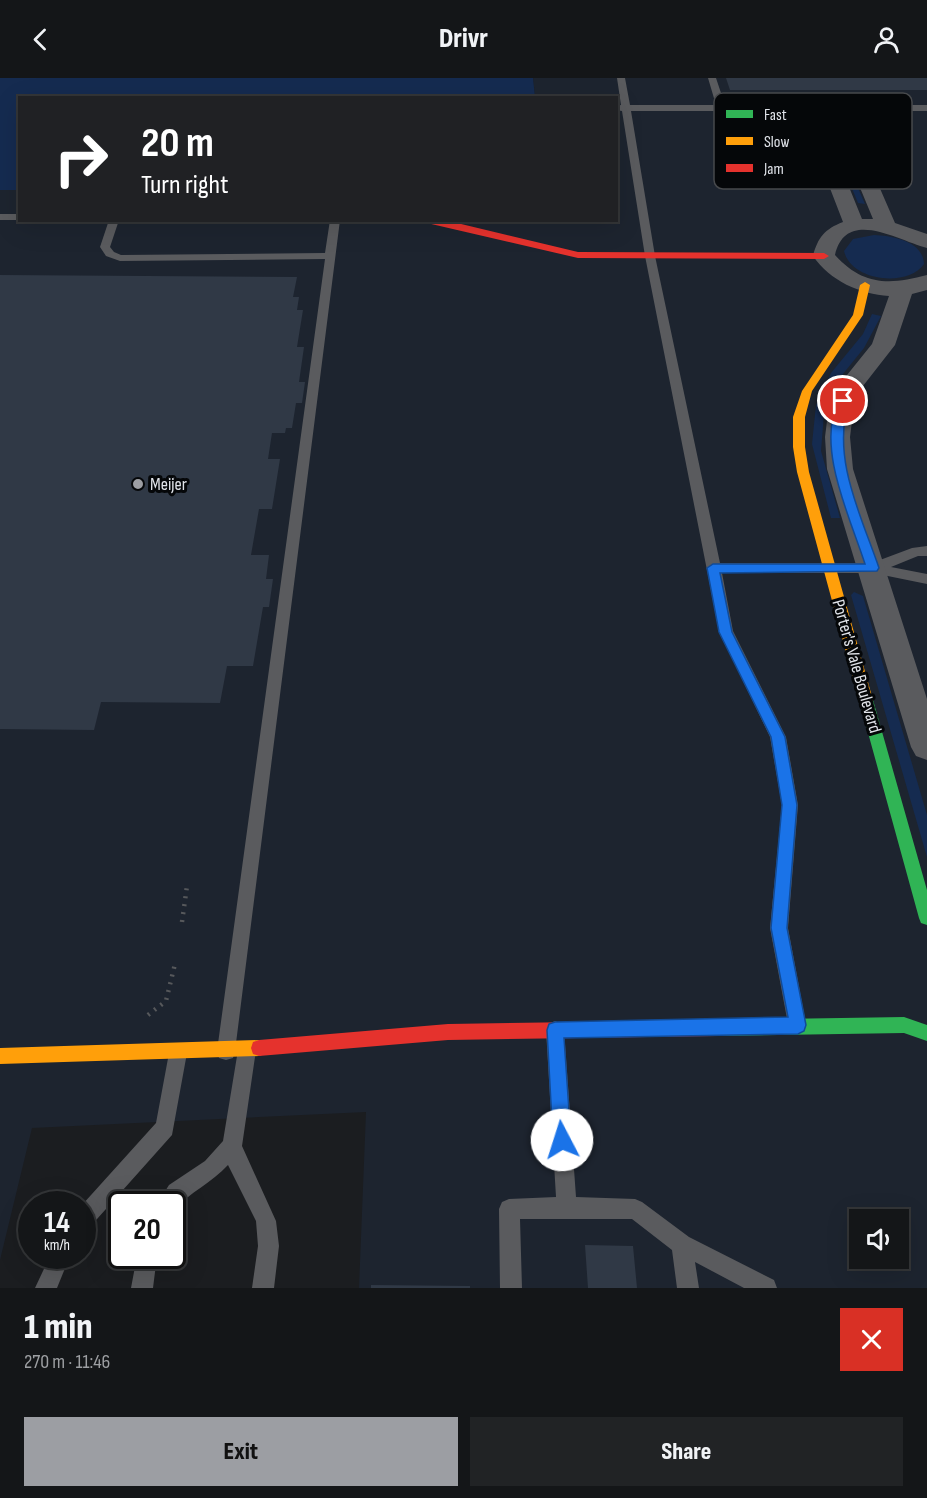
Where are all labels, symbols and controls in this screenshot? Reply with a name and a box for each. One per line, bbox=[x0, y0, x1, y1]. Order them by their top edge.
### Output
icon: back bbox=[24, 23, 57, 56]
text: Drivr bbox=[439, 23, 488, 55]
icon: person bbox=[870, 23, 903, 56]
legend bbox=[714, 93, 912, 189]
text: Fast bbox=[764, 106, 787, 125]
text: 20 m bbox=[141, 118, 214, 169]
icon: right bbox=[42, 120, 120, 198]
text: Slow bbox=[764, 133, 789, 152]
text: Jam bbox=[763, 160, 784, 179]
text: Turn right bbox=[141, 169, 228, 201]
pin bbox=[817, 375, 868, 426]
icon: arrive bbox=[826, 384, 859, 417]
place label: Meijer bbox=[150, 474, 187, 495]
marker: Meijer bbox=[131, 477, 145, 491]
street label: Porter's Vale Boulevard bbox=[827, 597, 886, 735]
position arrow bbox=[530, 1108, 594, 1172]
speed limit sign: 20 bbox=[108, 1191, 186, 1269]
text: 14 bbox=[44, 1205, 70, 1241]
map controls bbox=[849, 1209, 909, 1269]
button: sound bbox=[849, 1209, 909, 1269]
text: km/h bbox=[44, 1236, 70, 1255]
text: 1 min bbox=[24, 1306, 92, 1349]
button: close bbox=[840, 1308, 903, 1371]
text: 270 m · 11:46 bbox=[24, 1350, 110, 1374]
button: Exit bbox=[24, 1417, 458, 1486]
button: Share bbox=[470, 1417, 903, 1486]

